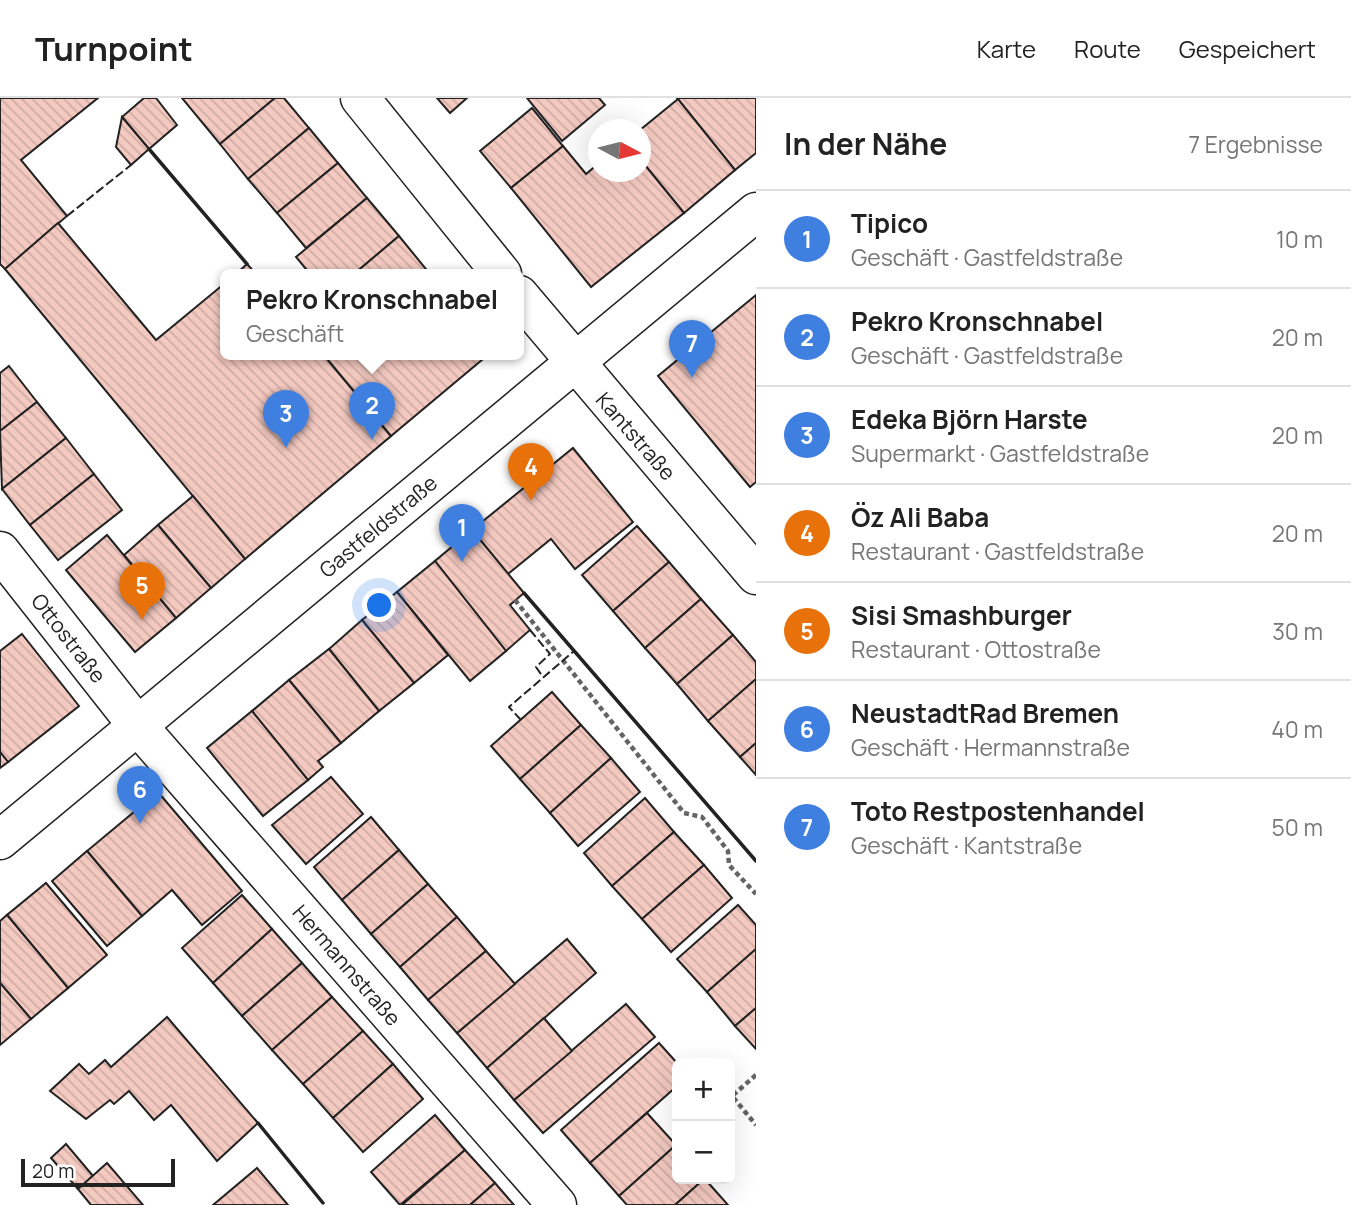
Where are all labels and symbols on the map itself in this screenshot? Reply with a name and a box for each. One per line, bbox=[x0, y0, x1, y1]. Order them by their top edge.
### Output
north arrow bbox=[588, 119, 651, 182]
pin: 7 bbox=[669, 320, 715, 378]
pin: 2 bbox=[349, 382, 395, 440]
street label: Kantstraße bbox=[590, 386, 682, 486]
pin: 3 bbox=[263, 390, 309, 448]
pin: 4 bbox=[508, 443, 554, 501]
street label: Gastfeldstraße bbox=[313, 468, 443, 584]
pin: 1 bbox=[439, 504, 485, 562]
pin: 5 bbox=[119, 562, 165, 620]
street label: Ottostraße bbox=[25, 588, 113, 688]
your location bbox=[362, 588, 396, 622]
pin: 6 bbox=[117, 766, 163, 824]
street label: Hermannstraße bbox=[287, 899, 407, 1031]
scale bar bbox=[21, 1156, 175, 1188]

